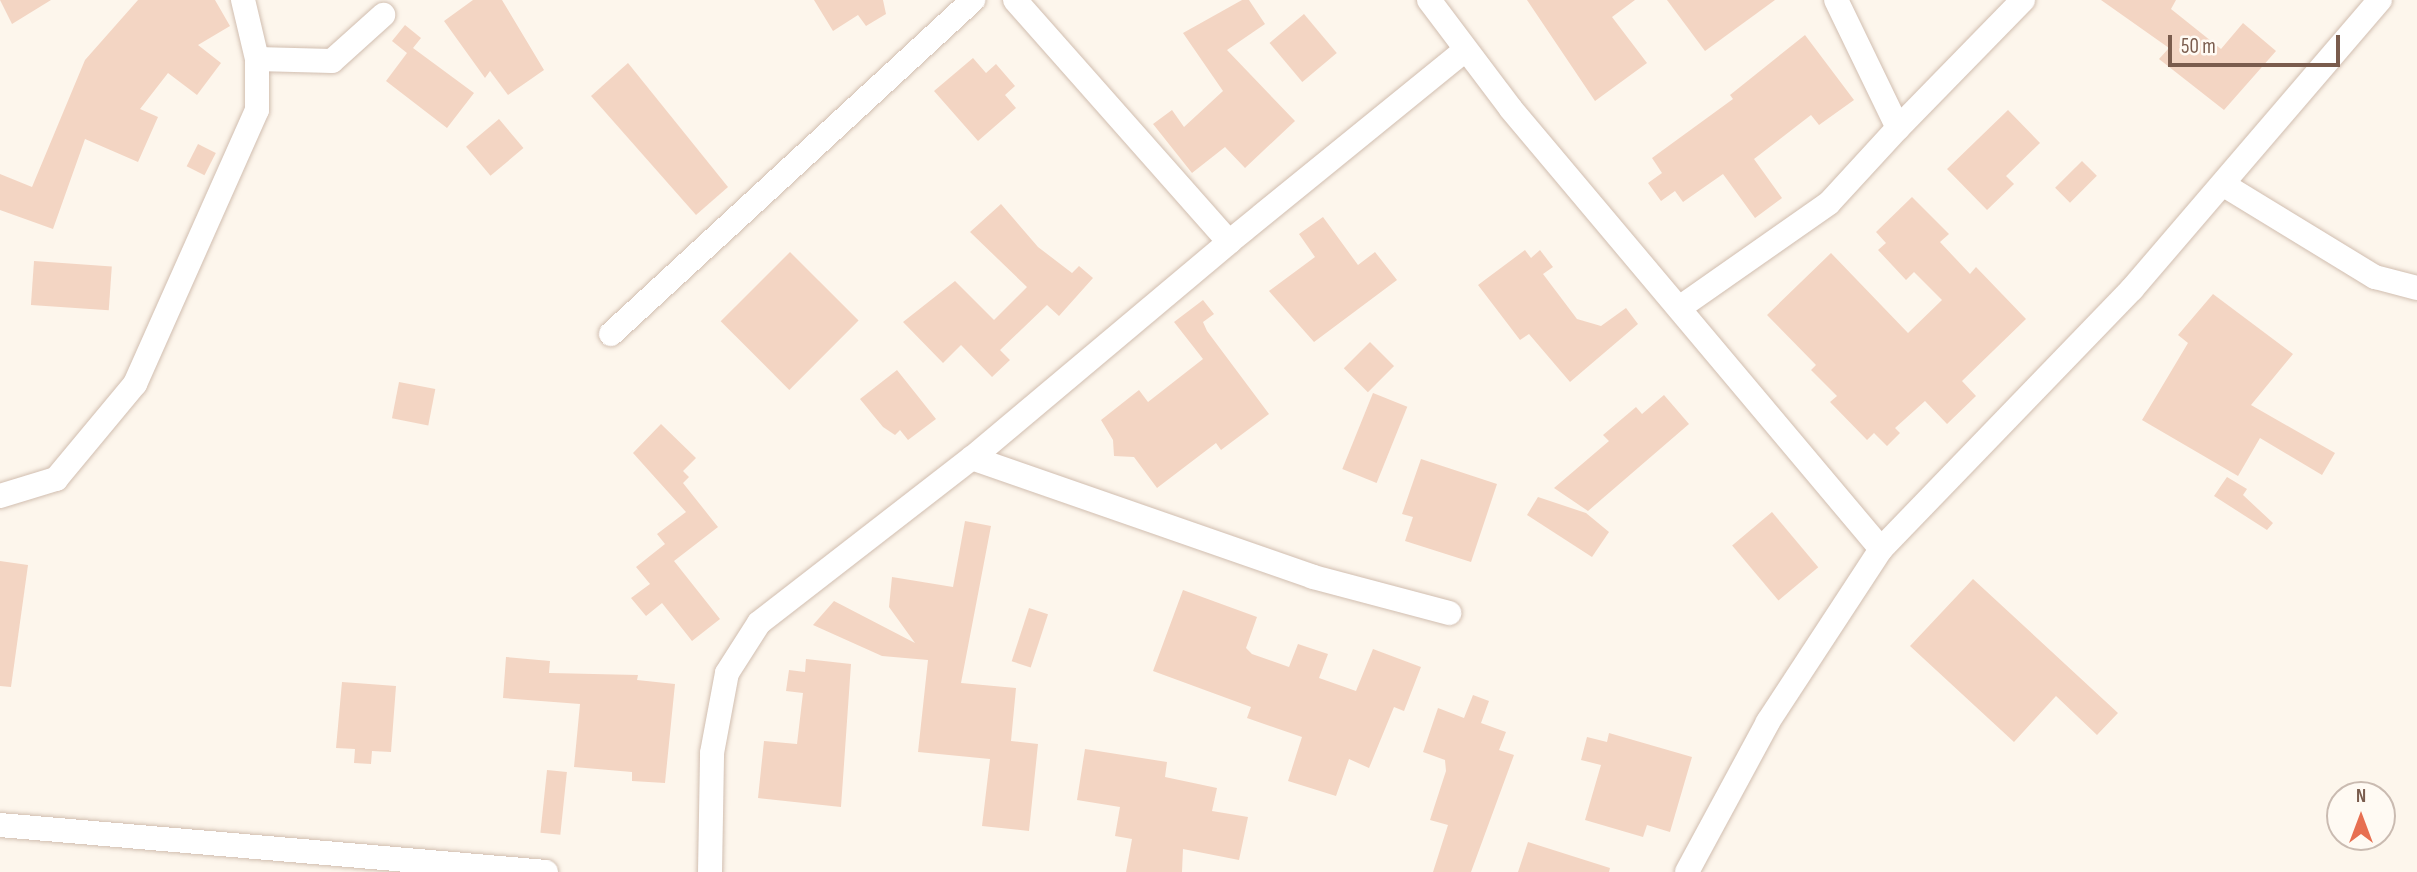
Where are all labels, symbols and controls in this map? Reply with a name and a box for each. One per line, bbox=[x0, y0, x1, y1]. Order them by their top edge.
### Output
scale bar bbox=[2172, 21, 2344, 65]
text: 50 m bbox=[2181, 34, 2216, 59]
north arrow bbox=[2326, 781, 2396, 851]
text: N bbox=[2356, 785, 2366, 808]

